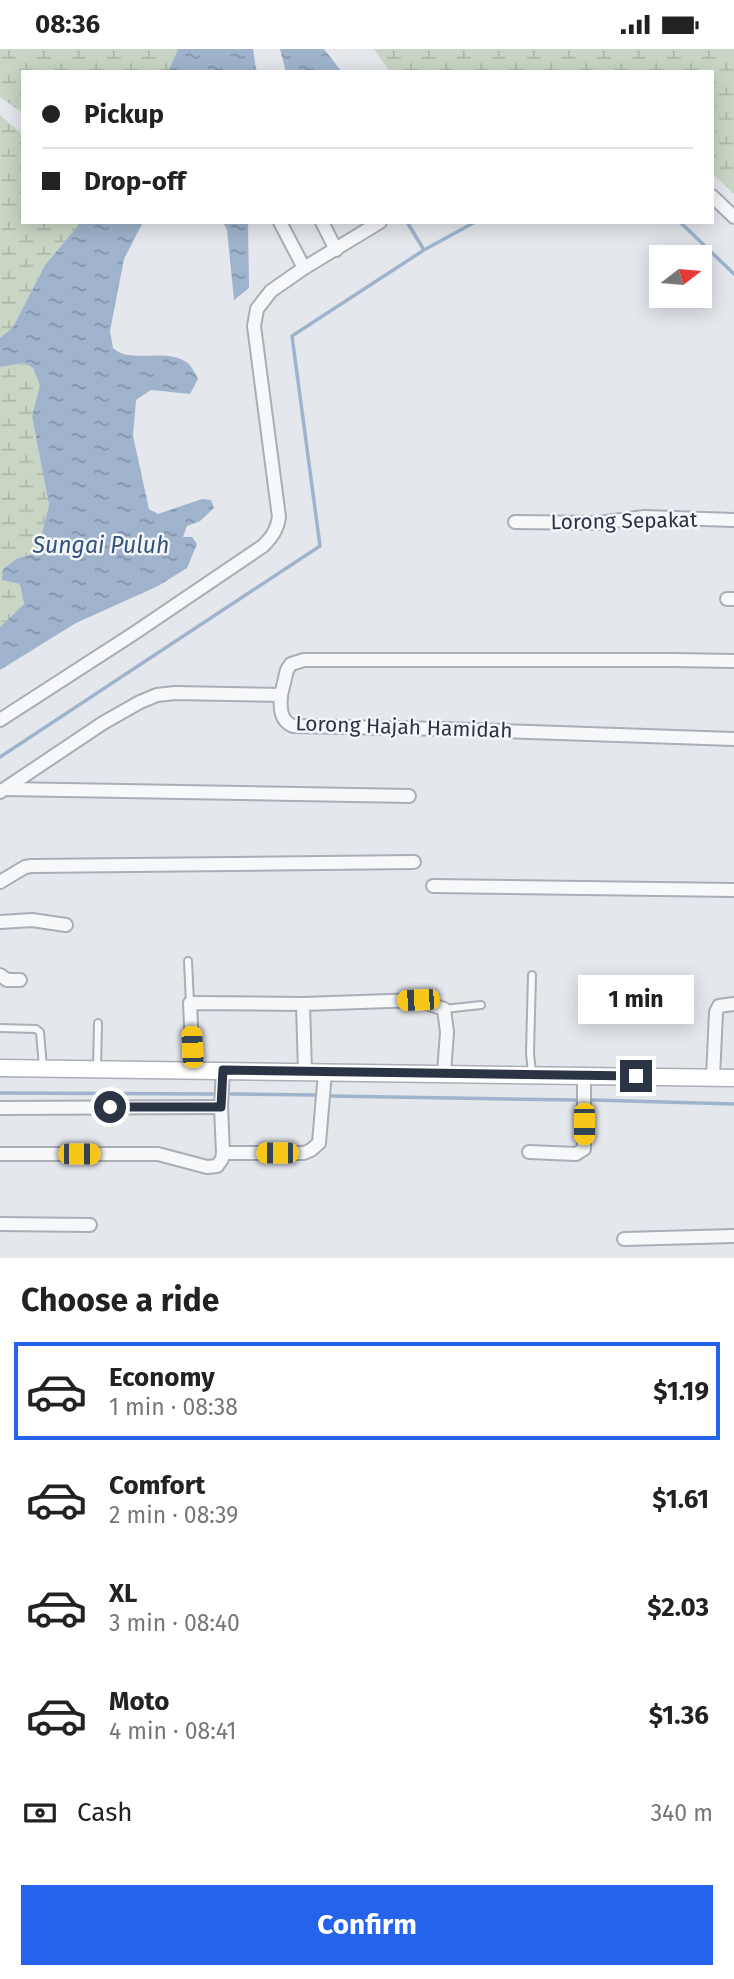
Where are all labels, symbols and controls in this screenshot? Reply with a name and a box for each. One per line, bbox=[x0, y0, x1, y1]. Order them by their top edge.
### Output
text: 08:36 bbox=[35, 9, 100, 40]
text: Pickup bbox=[84, 99, 164, 130]
text: Drop-off bbox=[84, 166, 186, 197]
north arrow bbox=[649, 245, 712, 308]
map controls bbox=[649, 245, 712, 308]
street label: Lorong Sepakat bbox=[550, 507, 698, 535]
water label: Sungai Puluh bbox=[32, 531, 169, 559]
street label: Lorong Hajah Hamidah bbox=[295, 710, 513, 744]
callout: 1 min bbox=[578, 975, 694, 1023]
text: 1 min bbox=[608, 985, 664, 1013]
car bbox=[397, 989, 440, 1011]
car bbox=[181, 1025, 204, 1069]
route end bbox=[620, 1060, 652, 1092]
route start bbox=[94, 1091, 126, 1123]
car bbox=[574, 1103, 595, 1145]
car bbox=[257, 1143, 299, 1164]
car bbox=[59, 1144, 101, 1165]
text: Choose a ride bbox=[21, 1281, 219, 1319]
icon: car bbox=[25, 1360, 88, 1423]
text: Economy bbox=[109, 1362, 215, 1393]
text: $1.19 bbox=[653, 1376, 709, 1407]
text: 1 min · 08:38 bbox=[109, 1393, 238, 1421]
icon: car bbox=[25, 1468, 88, 1531]
text: Comfort bbox=[109, 1470, 205, 1501]
text: $1.61 bbox=[652, 1484, 709, 1515]
text: 2 min · 08:39 bbox=[109, 1501, 238, 1529]
icon: car bbox=[25, 1576, 88, 1639]
text: XL bbox=[109, 1578, 137, 1609]
text: $2.03 bbox=[647, 1592, 709, 1623]
text: 3 min · 08:40 bbox=[109, 1609, 240, 1637]
icon: car bbox=[25, 1684, 88, 1747]
text: Moto bbox=[109, 1686, 169, 1717]
text: $1.36 bbox=[649, 1700, 709, 1731]
text: 4 min · 08:41 bbox=[109, 1717, 237, 1745]
icon: cash bbox=[21, 1794, 59, 1832]
text: Cash bbox=[77, 1797, 133, 1828]
text: 340 m bbox=[651, 1799, 713, 1827]
button: Confirm bbox=[21, 1885, 713, 1965]

